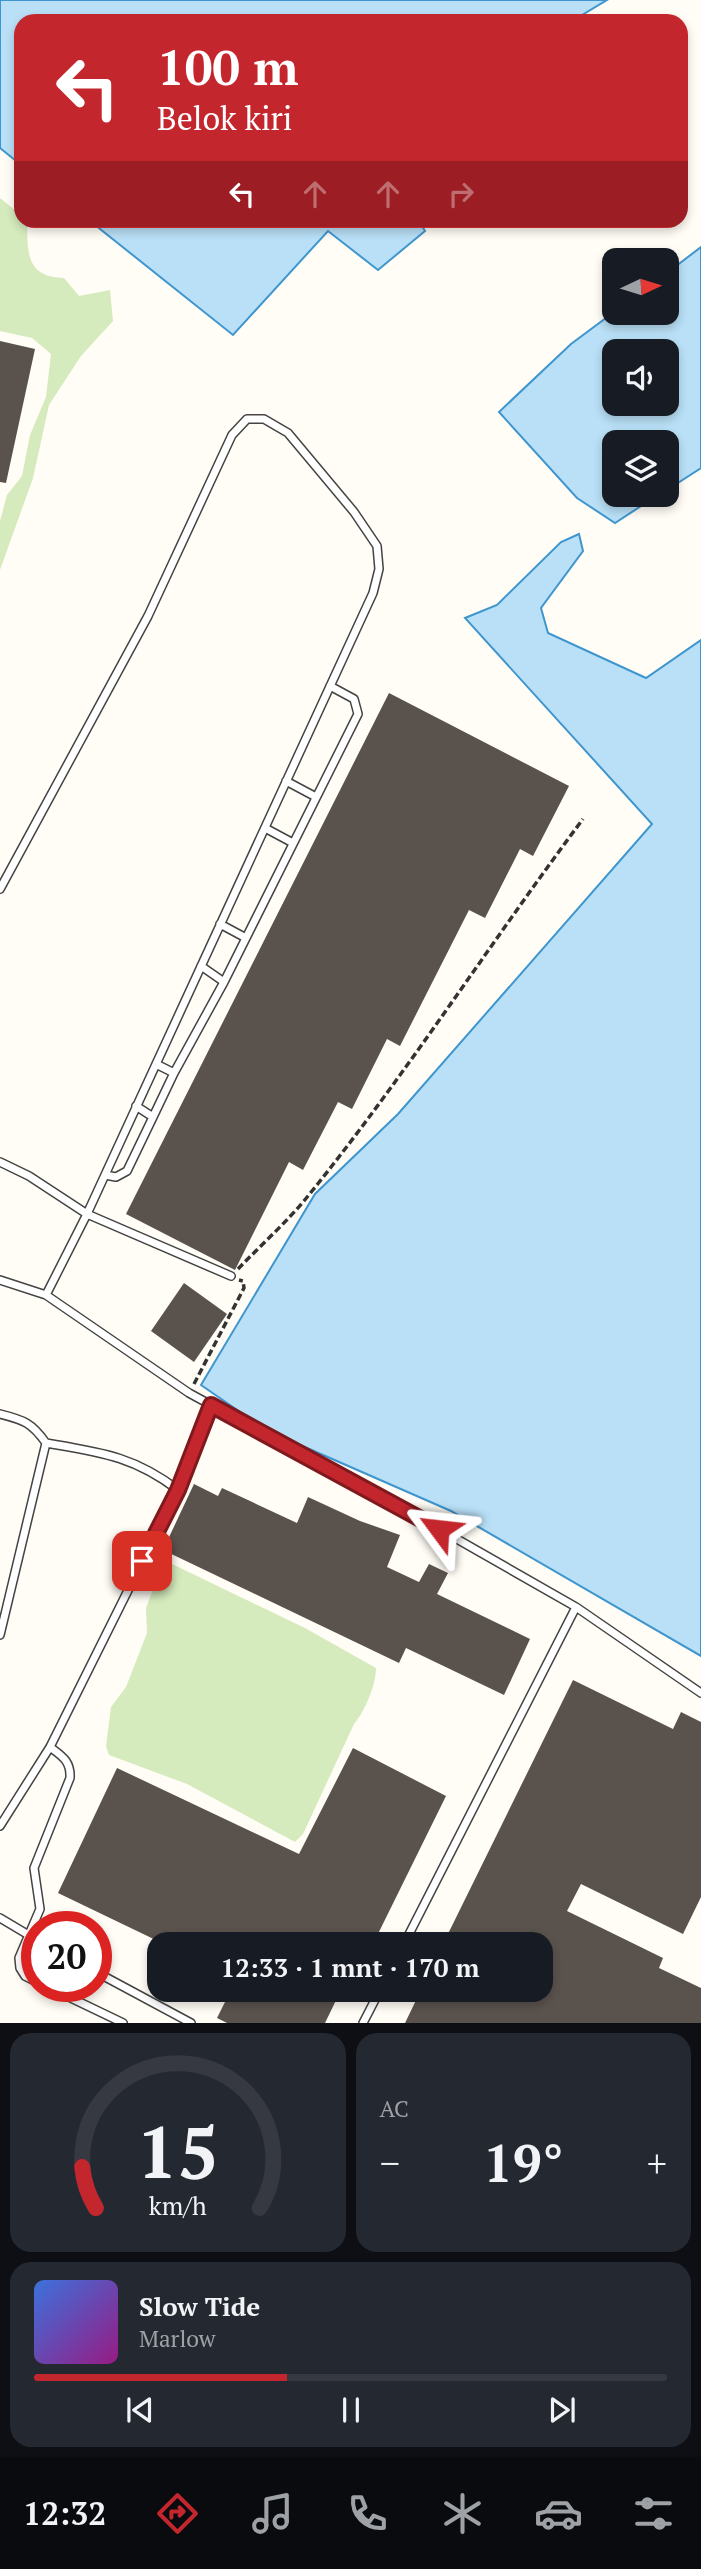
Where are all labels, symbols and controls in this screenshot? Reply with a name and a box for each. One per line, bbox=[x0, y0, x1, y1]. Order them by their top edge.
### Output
text: 100 m bbox=[157, 34, 299, 99]
icon: left bbox=[42, 42, 133, 133]
text: Belok kiri bbox=[157, 97, 292, 139]
icon: left bbox=[223, 175, 261, 213]
icon: ahead bbox=[296, 175, 334, 213]
icon: ahead bbox=[369, 175, 407, 213]
icon: right bbox=[442, 175, 480, 213]
north arrow bbox=[602, 248, 679, 326]
map controls bbox=[602, 248, 679, 507]
button: sound bbox=[602, 339, 679, 416]
button: layers bbox=[602, 430, 679, 507]
position arrow bbox=[402, 1492, 476, 1566]
pin bbox=[112, 1531, 172, 1591]
icon: arrive bbox=[123, 1542, 161, 1580]
speed limit sign: 20 bbox=[21, 1911, 112, 2002]
text: 12:33 · 1 mnt · 170 m bbox=[220, 1950, 480, 1984]
text: AC bbox=[380, 2093, 409, 2124]
text: 15 bbox=[137, 2103, 219, 2200]
text: 19° bbox=[483, 2128, 563, 2197]
text: − bbox=[380, 2138, 400, 2188]
text: + bbox=[647, 2138, 667, 2188]
text: km/h bbox=[149, 2189, 207, 2222]
text: Slow Tide bbox=[139, 2289, 260, 2323]
text: Marlow bbox=[139, 2323, 216, 2354]
icon: previous bbox=[121, 2391, 159, 2429]
icon: pause bbox=[332, 2391, 370, 2429]
icon: next bbox=[543, 2391, 581, 2429]
icon: directions bbox=[153, 2489, 202, 2538]
icon: music bbox=[248, 2489, 297, 2538]
icon: phone bbox=[343, 2489, 392, 2538]
icon: climate bbox=[438, 2489, 487, 2538]
icon: car bbox=[534, 2489, 583, 2538]
icon: filters bbox=[629, 2489, 678, 2538]
text: 12:32 bbox=[23, 2492, 106, 2534]

